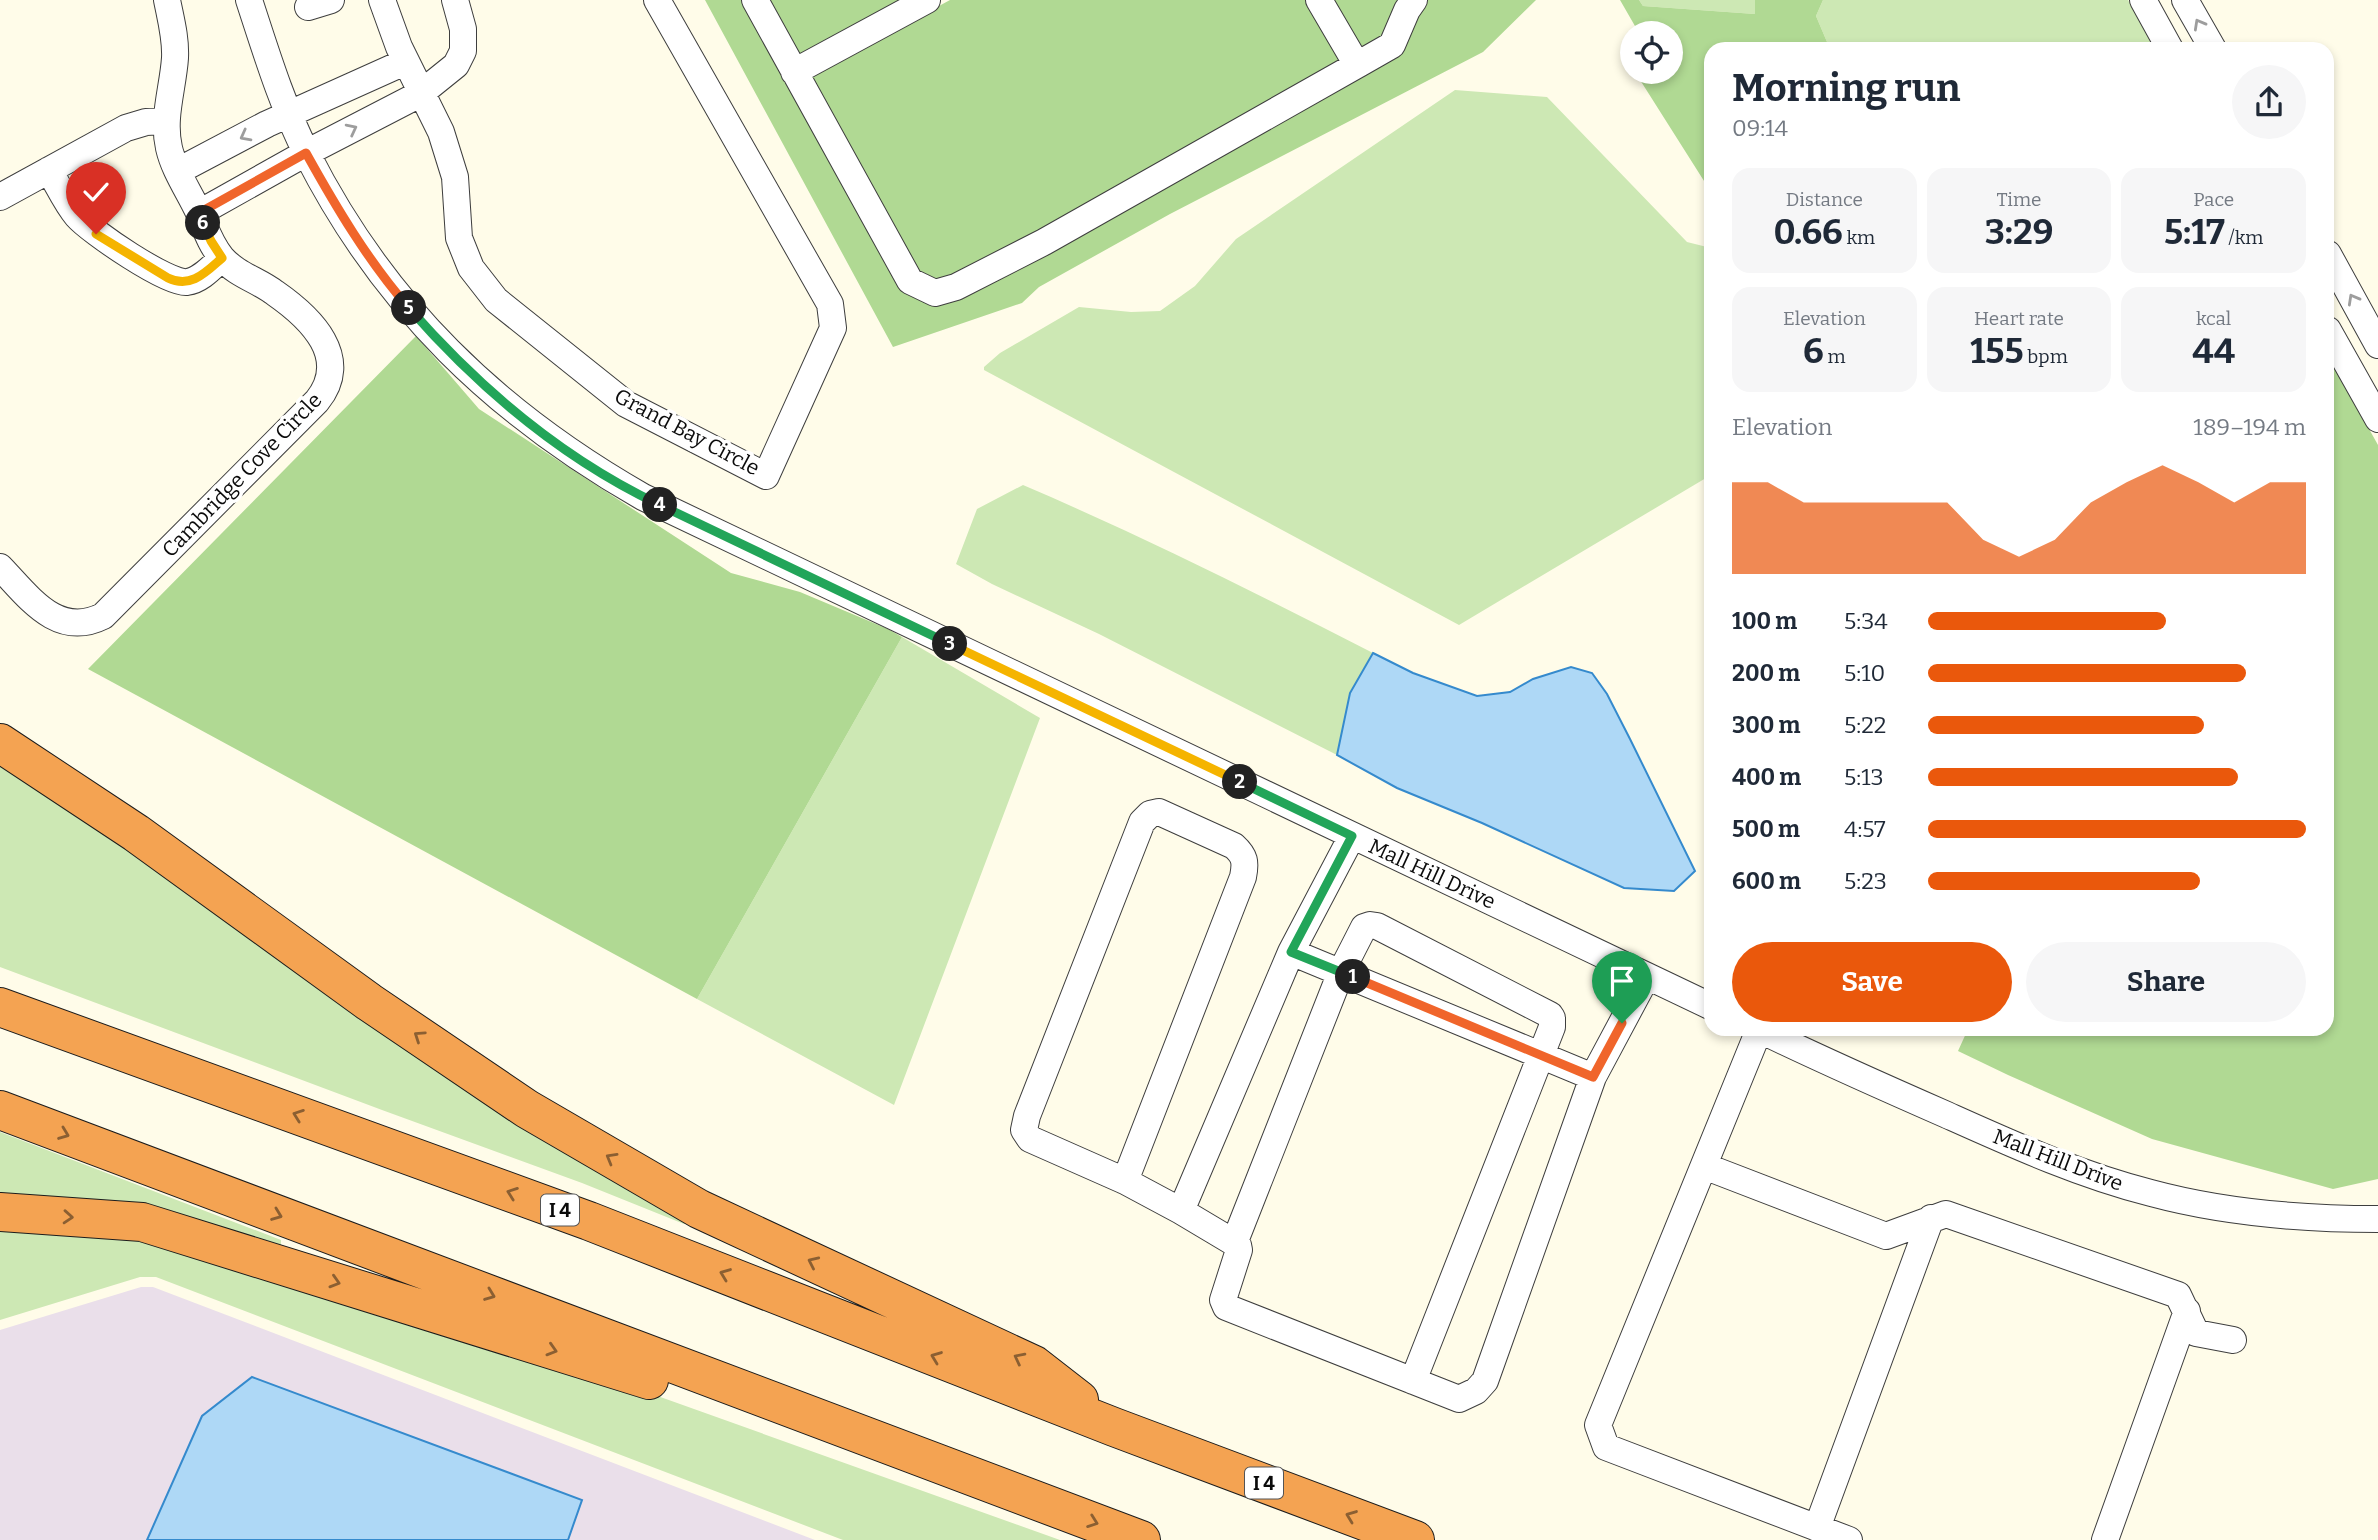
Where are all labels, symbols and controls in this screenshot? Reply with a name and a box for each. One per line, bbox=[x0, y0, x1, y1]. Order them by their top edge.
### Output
one-way arrow bbox=[2194, 19, 2207, 32]
map controls bbox=[1620, 21, 1683, 84]
button: locate bbox=[1620, 21, 1683, 84]
text: Morning run bbox=[1732, 65, 1960, 111]
button: share bbox=[2232, 65, 2306, 139]
text: 09:14 bbox=[1732, 114, 1788, 142]
one-way arrow bbox=[345, 123, 357, 137]
one-way arrow bbox=[239, 127, 252, 141]
pin bbox=[66, 162, 126, 234]
icon: check bbox=[77, 173, 115, 211]
text: Distance bbox=[1786, 188, 1863, 211]
text: Time bbox=[1997, 188, 2041, 211]
text: Pace bbox=[2193, 188, 2234, 211]
pin: 6 bbox=[186, 206, 220, 241]
text: 6 bbox=[197, 211, 208, 234]
text: 0.66 bbox=[1773, 211, 1843, 253]
text: 3:29 bbox=[1985, 211, 2053, 253]
text: 5:17 bbox=[2164, 211, 2225, 253]
text: km bbox=[1843, 226, 1875, 249]
text: /km bbox=[2225, 226, 2263, 249]
pin: 5 bbox=[392, 290, 426, 326]
one-way arrow bbox=[2348, 294, 2361, 307]
text: 5 bbox=[403, 296, 414, 319]
text: Elevation bbox=[1783, 307, 1866, 330]
text: Heart rate bbox=[1974, 307, 2064, 330]
text: kcal bbox=[2196, 307, 2231, 330]
text: 6 bbox=[1803, 330, 1824, 372]
text: 155 bbox=[1970, 330, 2024, 372]
text: 44 bbox=[2192, 330, 2235, 372]
text: m bbox=[1824, 345, 1846, 368]
text: bpm bbox=[2024, 345, 2068, 368]
street label: Grand Bay Circle bbox=[610, 383, 764, 481]
street label: Cambridge Cove Circle bbox=[157, 387, 327, 563]
text: Elevation bbox=[1732, 413, 1832, 441]
text: 189–194 m bbox=[2193, 413, 2306, 441]
pin: 4 bbox=[642, 488, 678, 522]
text: 4 bbox=[654, 493, 665, 516]
text: 100 m bbox=[1732, 607, 1797, 635]
text: 5:34 bbox=[1844, 607, 1888, 635]
pin: 3 bbox=[932, 626, 968, 662]
text: 3 bbox=[944, 632, 955, 655]
text: 200 m bbox=[1732, 659, 1800, 687]
text: 5:10 bbox=[1844, 659, 1885, 687]
text: 300 m bbox=[1732, 711, 1801, 739]
text: 5:22 bbox=[1844, 711, 1886, 739]
text: 400 m bbox=[1732, 763, 1801, 791]
text: 5:13 bbox=[1844, 763, 1884, 791]
pin: 2 bbox=[1222, 764, 1258, 800]
text: 2 bbox=[1234, 770, 1245, 793]
text: 500 m bbox=[1732, 815, 1800, 843]
text: 4:57 bbox=[1844, 815, 1886, 843]
street label: Mall Hill Drive bbox=[1364, 833, 1500, 915]
text: 600 m bbox=[1732, 867, 1801, 895]
text: 5:23 bbox=[1844, 867, 1887, 895]
button: Save bbox=[1732, 942, 2012, 1022]
button: Share bbox=[2026, 942, 2306, 1022]
pin bbox=[1592, 951, 1652, 1023]
pin: 1 bbox=[1336, 960, 1370, 995]
icon: arrive bbox=[1603, 962, 1641, 1000]
text: 1 bbox=[1348, 965, 1357, 988]
one-way arrow bbox=[414, 1032, 427, 1044]
one-way arrow bbox=[293, 1110, 305, 1124]
street label: Mall Hill Drive bbox=[1989, 1123, 2127, 1197]
one-way arrow bbox=[57, 1126, 69, 1140]
one-way arrow bbox=[606, 1153, 618, 1166]
one-way arrow bbox=[507, 1187, 519, 1201]
road number: I 4 bbox=[541, 1194, 579, 1226]
one-way arrow bbox=[270, 1206, 282, 1220]
one-way arrow bbox=[63, 1209, 74, 1224]
one-way arrow bbox=[808, 1256, 820, 1270]
one-way arrow bbox=[719, 1269, 731, 1283]
one-way arrow bbox=[329, 1274, 341, 1289]
one-way arrow bbox=[483, 1287, 495, 1301]
one-way arrow bbox=[546, 1342, 558, 1357]
one-way arrow bbox=[931, 1352, 943, 1366]
one-way arrow bbox=[1014, 1353, 1026, 1367]
road number: I 4 bbox=[1245, 1468, 1283, 1498]
one-way arrow bbox=[1345, 1510, 1357, 1524]
one-way arrow bbox=[1086, 1514, 1099, 1528]

